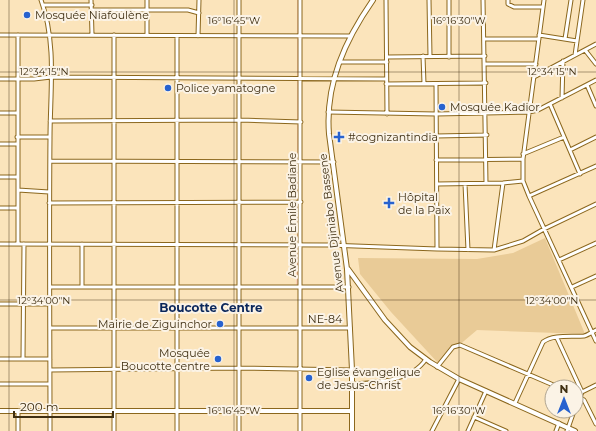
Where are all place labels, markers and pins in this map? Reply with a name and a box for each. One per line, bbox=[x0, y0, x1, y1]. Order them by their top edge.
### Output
place label: Mosquée Niafoulène bbox=[35, 8, 149, 22]
marker: Mosquée Niafoulène bbox=[22, 10, 32, 20]
place label: Police yamatogne bbox=[176, 81, 276, 95]
marker: Police yamatogne bbox=[163, 83, 173, 93]
place label: Mosquée Kadior bbox=[450, 100, 540, 114]
marker: Mosquée Kadior bbox=[437, 102, 447, 112]
place label: #cognizantindia bbox=[348, 130, 438, 144]
marker: #cognizantindia bbox=[333, 131, 345, 143]
place label: Hôpital de la Paix bbox=[398, 190, 450, 217]
marker: Hôpital de la Paix bbox=[383, 197, 395, 209]
place label: Mairie de Ziguinchor bbox=[98, 317, 212, 331]
marker: Mairie de Ziguinchor bbox=[215, 319, 225, 329]
place label: Mosquée Boucotte centre bbox=[121, 346, 210, 373]
marker: Mosquée Boucotte centre bbox=[213, 354, 223, 364]
place label: Eglise évangelique de Jesus-Christ bbox=[317, 365, 421, 392]
marker: Eglise évangelique de Jesus-Christ bbox=[304, 373, 314, 383]

